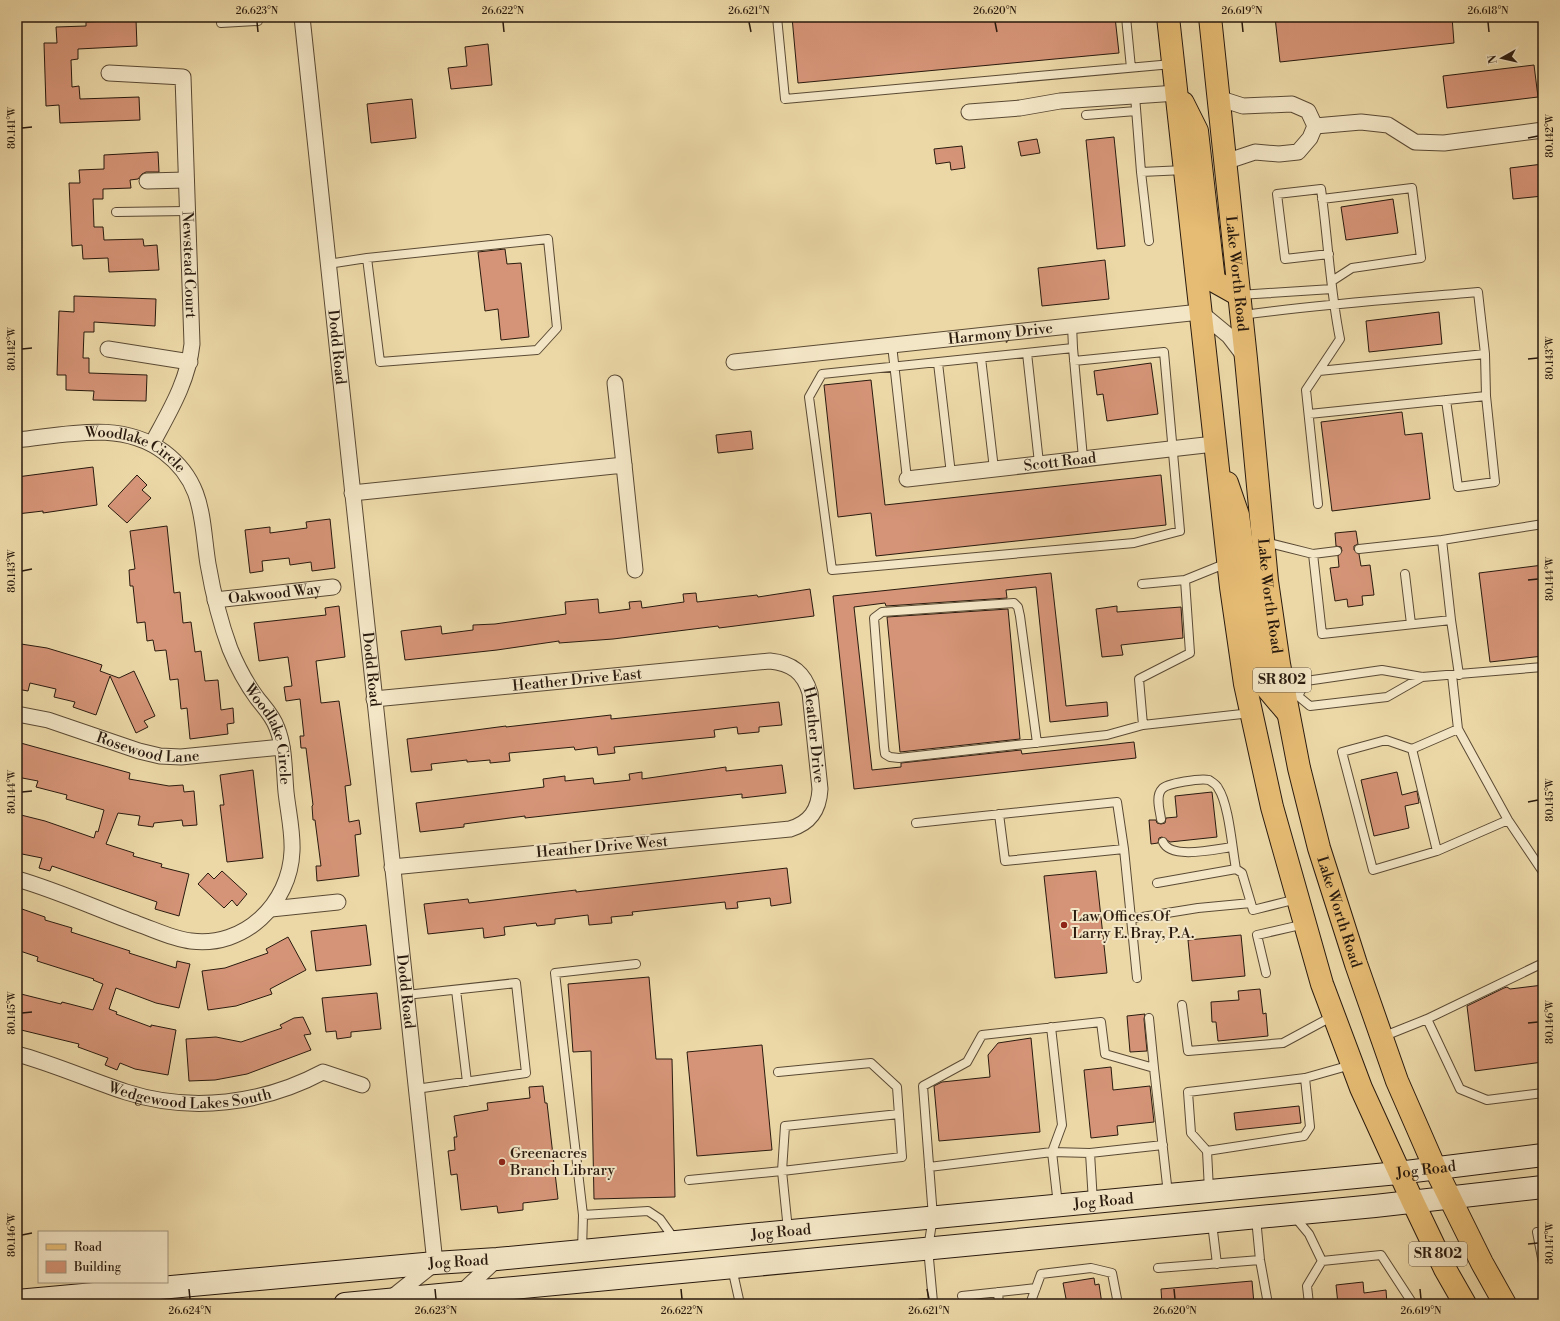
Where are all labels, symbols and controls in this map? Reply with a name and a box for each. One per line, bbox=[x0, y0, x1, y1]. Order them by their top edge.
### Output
text: 26.623°N bbox=[236, 5, 279, 17]
text: 26.622°N bbox=[482, 5, 525, 17]
text: 26.621°N bbox=[728, 5, 770, 17]
text: 26.620°N bbox=[973, 5, 1017, 17]
text: 26.619°N bbox=[1222, 5, 1263, 17]
text: 26.618°N bbox=[1467, 5, 1509, 17]
north arrow bbox=[1482, 38, 1522, 78]
text: N bbox=[1486, 54, 1501, 65]
text: 80.141°W bbox=[6, 106, 18, 149]
text: 80.142°W bbox=[1544, 113, 1556, 158]
street label: Newstead Court bbox=[178, 211, 201, 319]
street label: Lake Worth Road bbox=[1221, 215, 1253, 333]
street label: Dodd Road bbox=[324, 309, 351, 386]
street label: Harmony Drive bbox=[947, 318, 1054, 348]
text: 80.142°W bbox=[6, 326, 18, 371]
text: 80.143°W bbox=[1544, 335, 1556, 380]
street label: Woodlake Circle bbox=[84, 422, 190, 476]
street label: Scott Road bbox=[1023, 448, 1098, 475]
street label: Lake Worth Road bbox=[1253, 537, 1287, 655]
text: 80.143°W bbox=[6, 548, 18, 593]
text: 80.144°W bbox=[1544, 556, 1556, 601]
street label: Oakwood Way bbox=[227, 579, 323, 608]
street label: Dodd Road bbox=[358, 631, 385, 708]
street label: Heather Drive East bbox=[511, 664, 643, 695]
road number: SR 802 bbox=[1253, 668, 1311, 692]
street label: Woodlake Circle bbox=[240, 679, 295, 785]
street label: Heather Drive bbox=[799, 684, 829, 784]
street label: Rosewood Lane bbox=[94, 728, 200, 767]
text: 80.144°W bbox=[6, 769, 18, 814]
text: 80.145°W bbox=[1544, 777, 1556, 822]
street label: Heather Drive West bbox=[535, 832, 669, 862]
street label: Lake Worth Road bbox=[1313, 853, 1366, 970]
place label: Law Offices Of Larry E. Bray, P.A. bbox=[1072, 907, 1195, 943]
marker: Law Offices Of Larry E. Bray, P.A. bbox=[1059, 920, 1069, 930]
street label: Dodd Road bbox=[393, 953, 419, 1030]
text: 80.145°W bbox=[6, 990, 18, 1035]
text: 80.146°W bbox=[1544, 999, 1556, 1044]
street label: Wedgewood Lakes South bbox=[105, 1077, 274, 1113]
place label: Greenacres Branch Library bbox=[509, 1144, 615, 1180]
street label: Jog Road bbox=[1394, 1156, 1458, 1183]
marker: Greenacres Branch Library bbox=[497, 1157, 507, 1167]
street label: Jog Road bbox=[1071, 1189, 1135, 1214]
text: 80.146°W bbox=[6, 1212, 18, 1257]
street label: Jog Road bbox=[749, 1220, 812, 1244]
text: 80.147°W bbox=[1544, 1221, 1556, 1264]
legend bbox=[38, 1231, 168, 1283]
text: Road bbox=[74, 1240, 102, 1255]
road number: SR 802 bbox=[1409, 1242, 1467, 1266]
street label: Jog Road bbox=[426, 1250, 490, 1273]
text: Building bbox=[73, 1260, 122, 1275]
text: 26.624°N bbox=[169, 1305, 212, 1317]
text: 26.623°N bbox=[415, 1305, 458, 1317]
text: 26.622°N bbox=[661, 1305, 704, 1317]
text: 26.621°N bbox=[908, 1305, 950, 1317]
text: 26.620°N bbox=[1153, 1305, 1197, 1317]
text: 26.619°N bbox=[1401, 1305, 1442, 1317]

